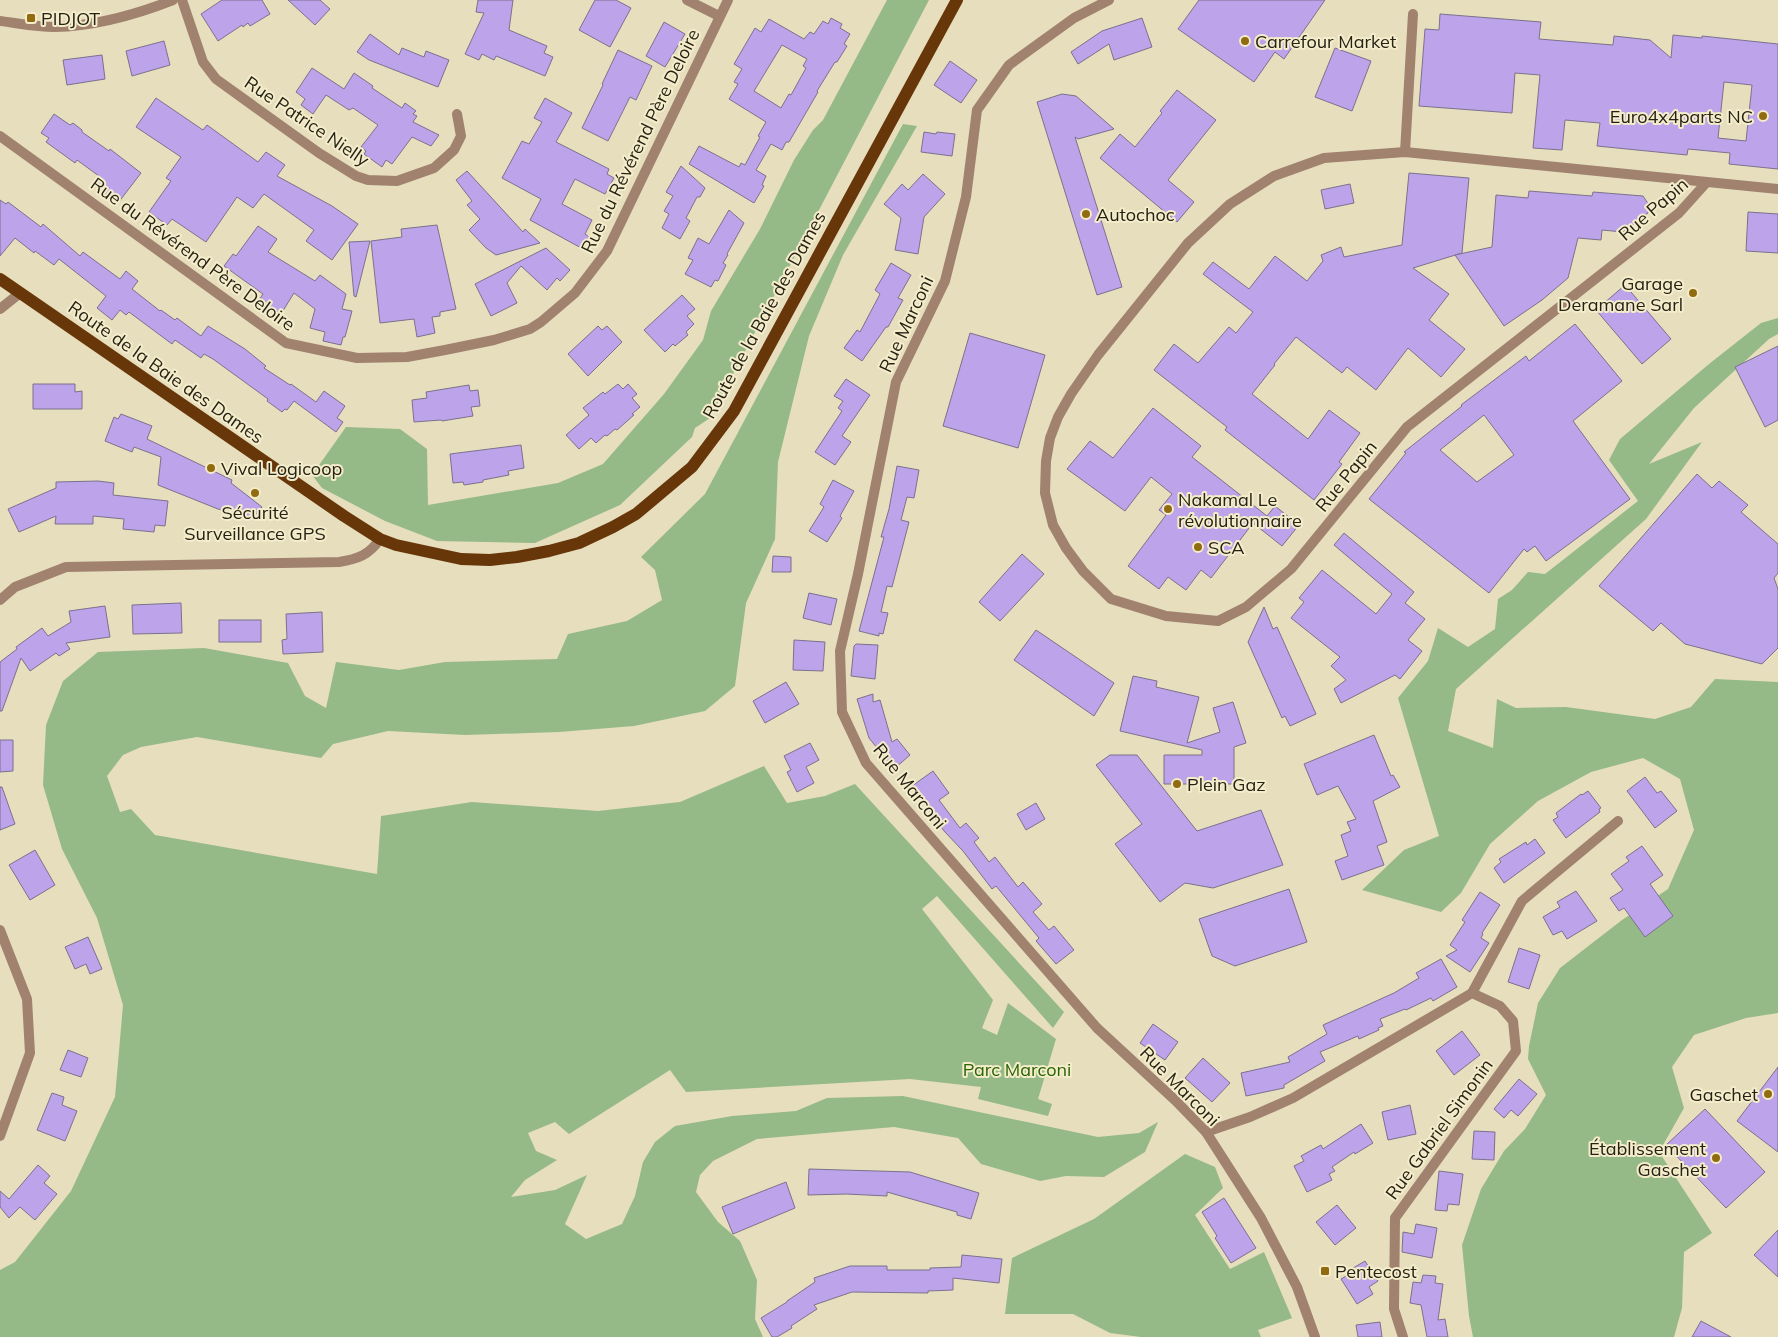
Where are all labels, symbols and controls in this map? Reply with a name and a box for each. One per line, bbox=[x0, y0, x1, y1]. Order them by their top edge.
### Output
place label: PIDJOT bbox=[41, 7, 100, 30]
marker: PIDJOT bbox=[25, 12, 37, 24]
street label: Rue du Révérend Père Deloire bbox=[576, 25, 704, 257]
place label: Carrefour Market bbox=[1255, 30, 1396, 53]
marker: Carrefour Market bbox=[1239, 35, 1251, 47]
street label: Rue Patrice Nielly bbox=[240, 71, 374, 171]
place label: Euro4x4parts NC bbox=[1610, 105, 1753, 128]
marker: Euro4x4parts NC bbox=[1757, 110, 1769, 122]
street label: Rue du Révérend Père Deloire bbox=[86, 172, 300, 336]
street label: Rue Papin bbox=[1613, 172, 1693, 246]
place label: Autochoc bbox=[1096, 203, 1175, 226]
street label: Route de la Baie des Dames bbox=[697, 207, 831, 423]
marker: Autochoc bbox=[1080, 208, 1092, 220]
street label: Rue Marconi bbox=[874, 272, 938, 376]
place label: Garage Deramane Sarl bbox=[1558, 272, 1683, 316]
marker: Garage Deramane Sarl bbox=[1687, 287, 1699, 299]
street label: Route de la Baie des Dames bbox=[64, 296, 268, 448]
street label: Rue Papin bbox=[1310, 436, 1382, 516]
place label: Vival Logicoop bbox=[221, 457, 342, 480]
marker: Vival Logicoop bbox=[205, 462, 217, 474]
marker: Sécurité Surveillance GPS bbox=[249, 487, 261, 499]
place label: Nakamal Le révolutionnaire bbox=[1178, 488, 1302, 532]
place label: Sécurité Surveillance GPS bbox=[184, 501, 326, 545]
marker: Nakamal Le révolutionnaire bbox=[1162, 503, 1174, 515]
place label: SCA bbox=[1208, 536, 1244, 559]
marker: SCA bbox=[1192, 541, 1204, 553]
street label: Rue Marconi bbox=[868, 738, 952, 834]
place label: Plein Gaz bbox=[1187, 773, 1266, 796]
marker: Plein Gaz bbox=[1171, 778, 1183, 790]
street label: Rue Marconi bbox=[1135, 1041, 1225, 1131]
street label: Rue Gabriel Simonin bbox=[1380, 1054, 1498, 1204]
park label: Parc Marconi bbox=[963, 1058, 1071, 1081]
place label: Gaschet bbox=[1690, 1083, 1758, 1106]
marker: Gaschet bbox=[1762, 1088, 1774, 1100]
place label: Établissement Gaschet bbox=[1589, 1137, 1706, 1181]
marker: Établissement Gaschet bbox=[1710, 1152, 1722, 1164]
place label: Pentecost bbox=[1335, 1260, 1417, 1283]
marker: Pentecost bbox=[1319, 1265, 1331, 1277]

